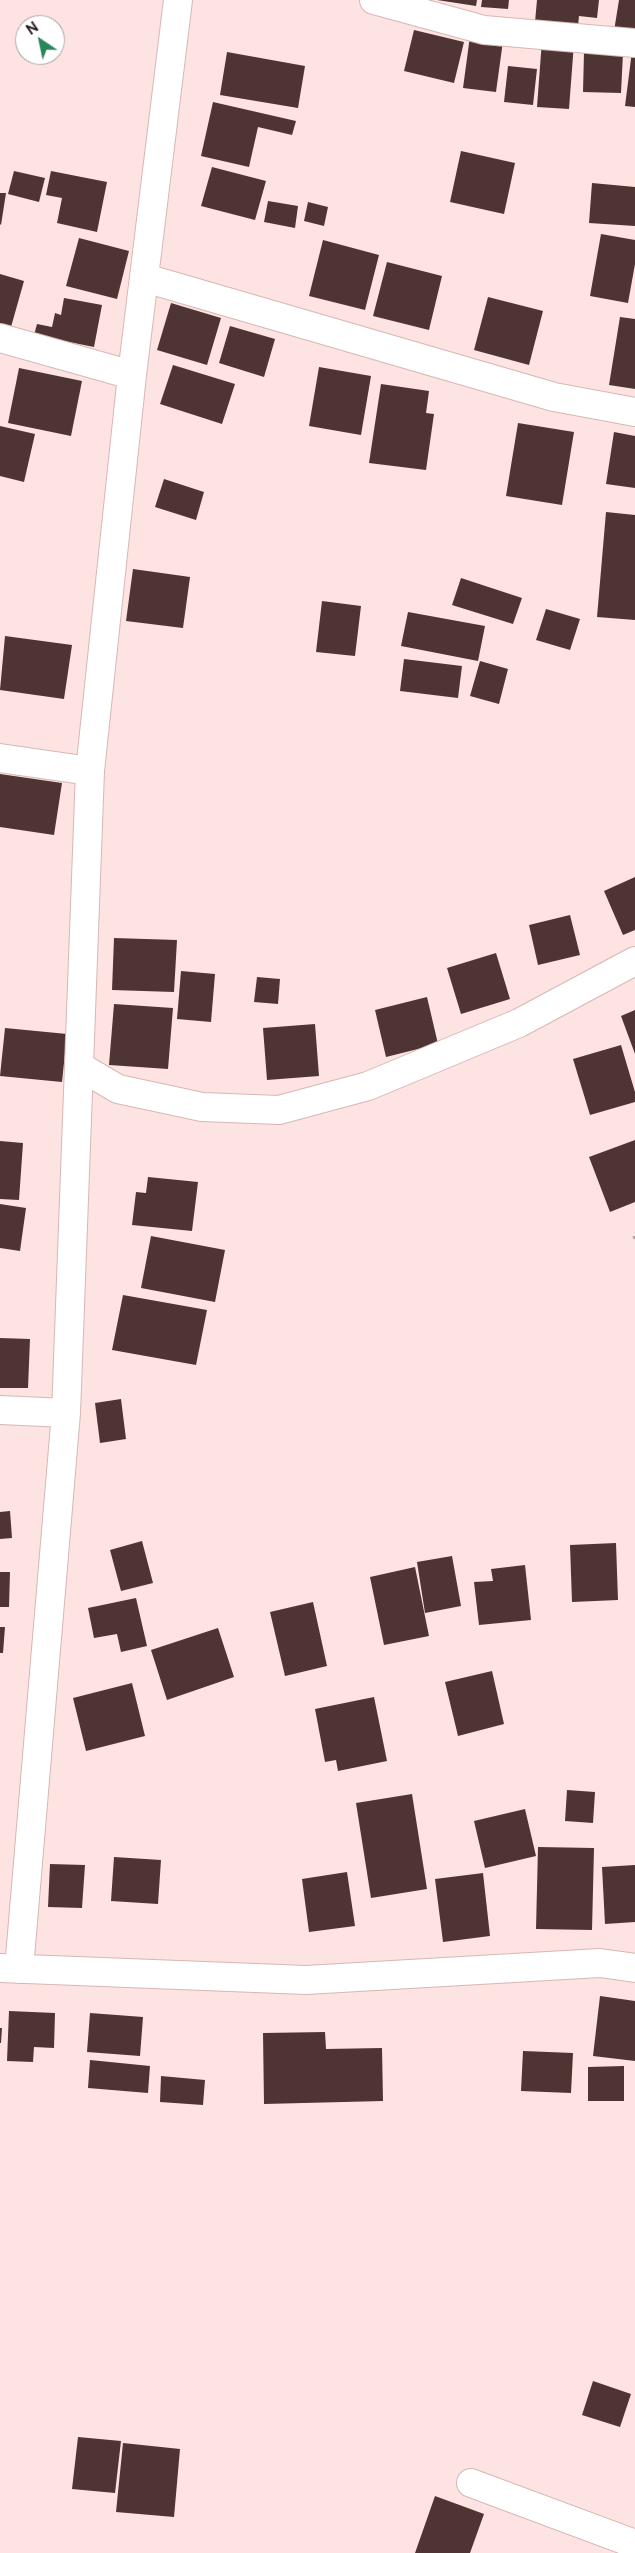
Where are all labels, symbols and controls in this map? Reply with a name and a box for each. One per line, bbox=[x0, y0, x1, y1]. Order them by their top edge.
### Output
north arrow bbox=[15, 15, 65, 65]
text: N bbox=[23, 19, 41, 38]

